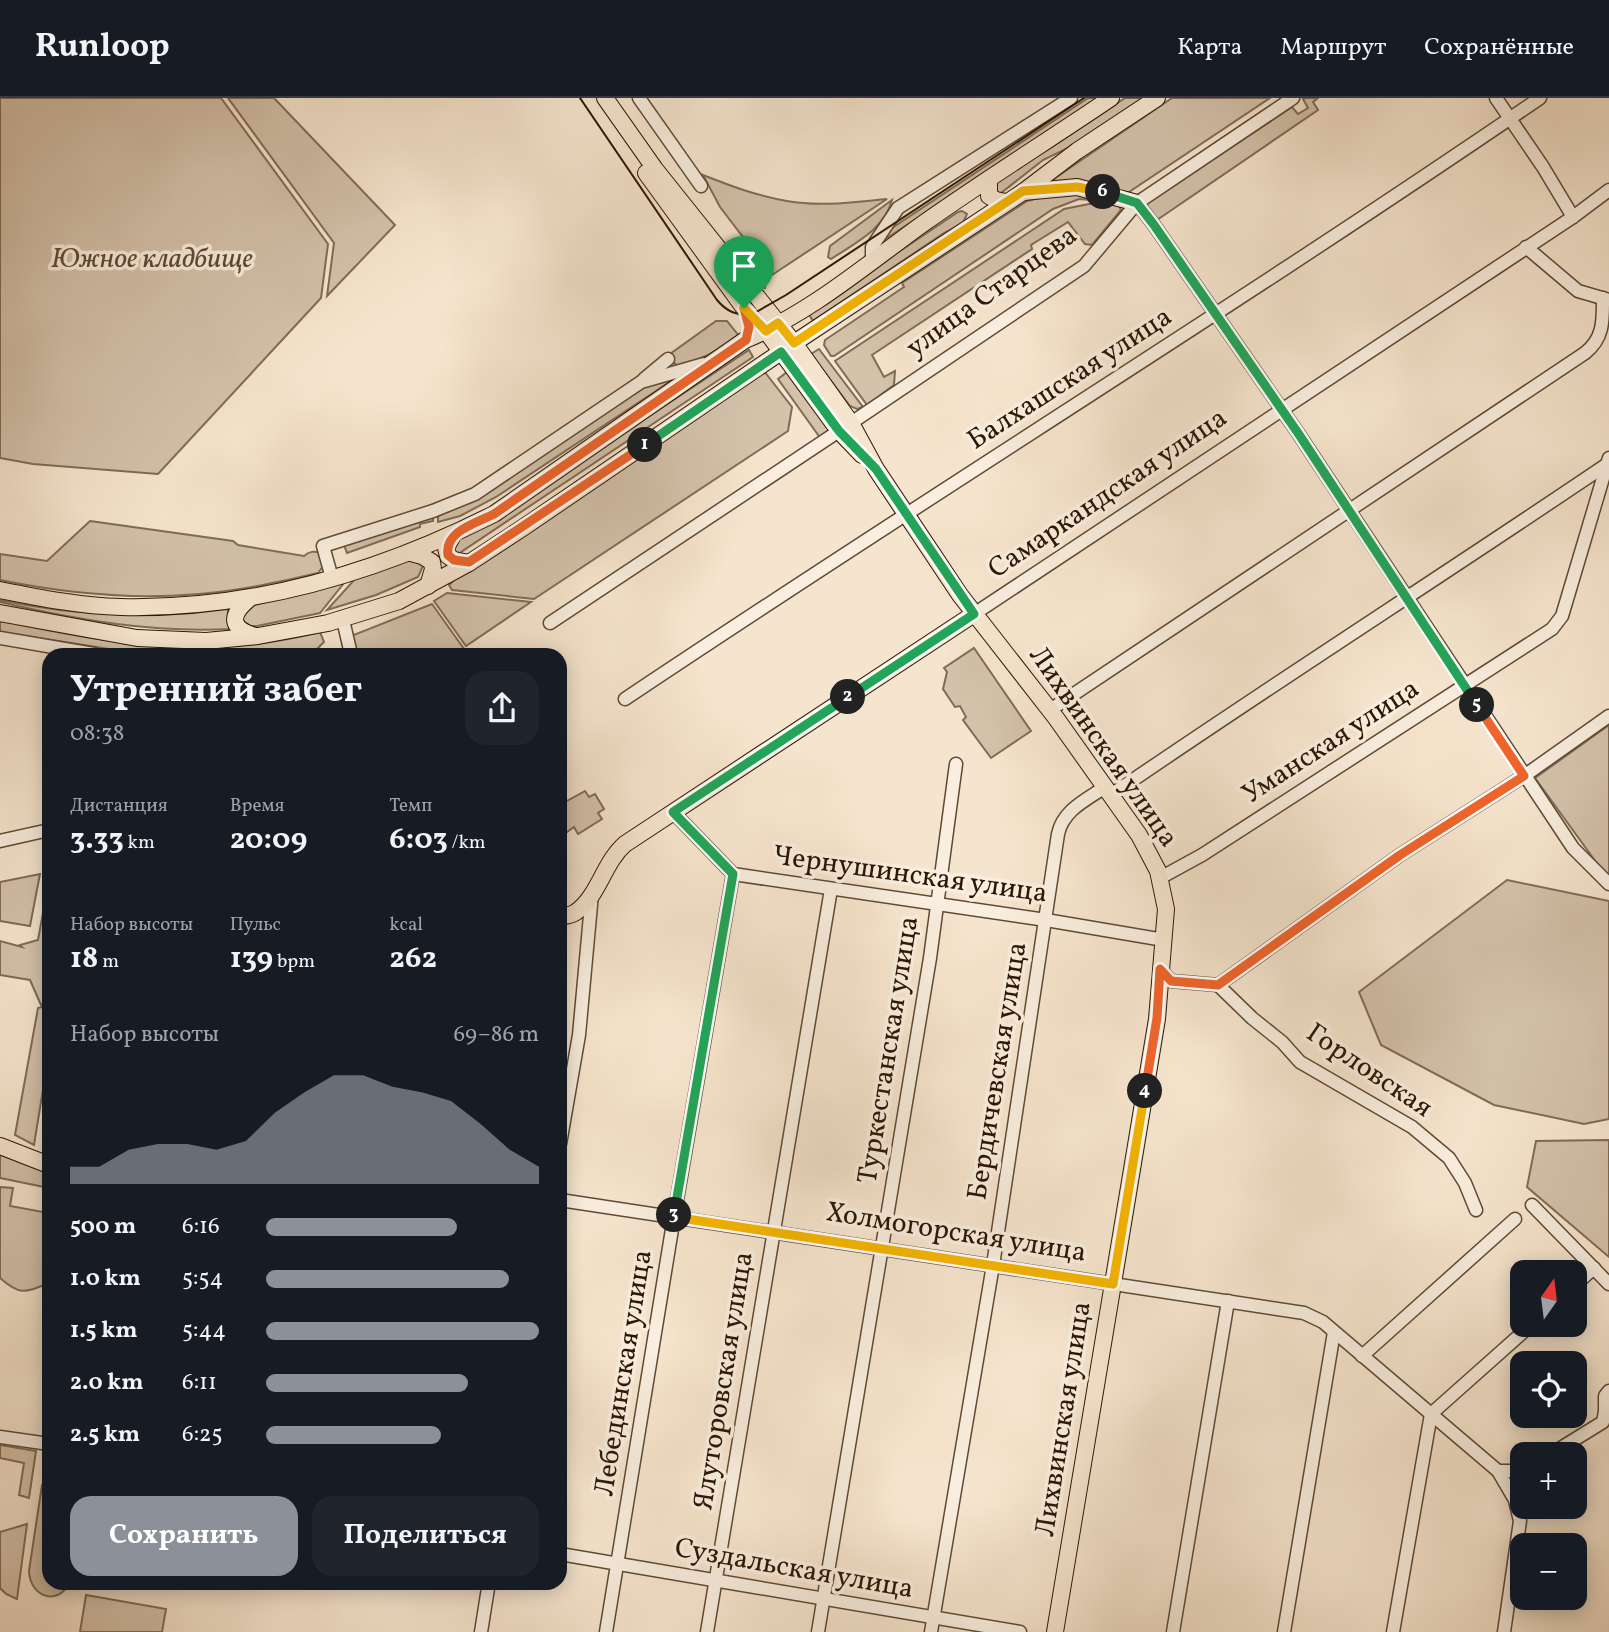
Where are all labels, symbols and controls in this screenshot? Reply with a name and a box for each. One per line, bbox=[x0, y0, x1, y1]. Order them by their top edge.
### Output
text: Runloop bbox=[35, 25, 170, 71]
text: Карта bbox=[1177, 31, 1242, 65]
text: Маршрут bbox=[1280, 31, 1386, 65]
text: Сохранённые bbox=[1424, 31, 1574, 65]
pin: 6 bbox=[1086, 174, 1120, 210]
text: 6 bbox=[1097, 178, 1108, 204]
street label: улица Старцева bbox=[898, 217, 1086, 367]
pin bbox=[714, 236, 774, 308]
park label: Южное кладбище bbox=[51, 240, 253, 279]
icon: arrive bbox=[725, 247, 763, 285]
street label: Балхашская улица bbox=[960, 298, 1180, 460]
street label: Самаркандская улица bbox=[981, 399, 1235, 589]
pin: 1 bbox=[628, 428, 662, 462]
text: 1 bbox=[641, 431, 648, 457]
street label: Лихвинская улица bbox=[1019, 639, 1187, 855]
text: Утренний забег bbox=[70, 665, 362, 718]
street label: Уманская улица bbox=[1235, 670, 1427, 814]
button: share bbox=[465, 671, 539, 745]
pin: 2 bbox=[830, 680, 866, 714]
text: 2 bbox=[843, 683, 852, 709]
pin: 5 bbox=[1460, 688, 1494, 722]
text: 5 bbox=[1472, 691, 1481, 717]
text: 08:38 bbox=[70, 718, 124, 750]
text: Дистанция bbox=[70, 793, 168, 819]
text: Время bbox=[230, 793, 284, 819]
text: Темп bbox=[389, 793, 432, 819]
text: 3.33 bbox=[70, 819, 124, 861]
text: 20:09 bbox=[230, 819, 307, 861]
text: 6:03 bbox=[389, 819, 448, 861]
text: km bbox=[124, 830, 155, 856]
text: /km bbox=[448, 830, 486, 856]
street label: Чернушинская улица bbox=[770, 836, 1050, 914]
text: Набор высоты bbox=[70, 912, 193, 938]
text: Пульс bbox=[230, 912, 281, 938]
text: kcal bbox=[389, 912, 423, 938]
street label: Туркестанская улица bbox=[849, 913, 929, 1187]
text: 18 bbox=[70, 938, 98, 980]
text: 139 bbox=[230, 938, 273, 980]
text: 262 bbox=[389, 938, 437, 980]
street label: Бердичевская улица bbox=[958, 939, 1038, 1203]
text: m bbox=[98, 949, 119, 975]
text: bpm bbox=[273, 949, 315, 975]
street label: Горловская bbox=[1298, 1014, 1440, 1128]
text: Набор высоты bbox=[70, 1019, 219, 1051]
text: 69–86 m bbox=[453, 1019, 539, 1051]
pin: 4 bbox=[1128, 1074, 1162, 1108]
text: 4 bbox=[1139, 1077, 1150, 1103]
street label: Холмогорская улица bbox=[823, 1193, 1089, 1273]
pin: 3 bbox=[656, 1198, 692, 1232]
text: 3 bbox=[669, 1201, 678, 1227]
text: 500 m bbox=[70, 1211, 136, 1243]
text: 6:16 bbox=[182, 1211, 220, 1243]
street label: Лебединская улица bbox=[585, 1247, 663, 1499]
street label: Ялуторовская улица bbox=[684, 1249, 764, 1513]
north arrow bbox=[1510, 1260, 1587, 1337]
map controls bbox=[1510, 1260, 1587, 1610]
text: 1.0 km bbox=[70, 1263, 141, 1295]
text: 5:54 bbox=[182, 1263, 223, 1295]
street label: Лихвинская улица bbox=[1026, 1299, 1102, 1539]
text: 1.5 km bbox=[70, 1315, 137, 1347]
text: 5:44 bbox=[182, 1315, 226, 1347]
button: locate bbox=[1510, 1351, 1587, 1428]
text: 2.0 km bbox=[70, 1367, 143, 1399]
text: 6:11 bbox=[182, 1367, 217, 1399]
text: 2.5 km bbox=[70, 1419, 140, 1451]
text: 6:25 bbox=[182, 1419, 222, 1451]
button: + bbox=[1510, 1442, 1587, 1519]
button: Сохранить bbox=[70, 1496, 298, 1576]
button: Поделиться bbox=[312, 1496, 539, 1576]
street label: Суздальская улица bbox=[672, 1529, 916, 1609]
button: − bbox=[1510, 1533, 1587, 1610]

